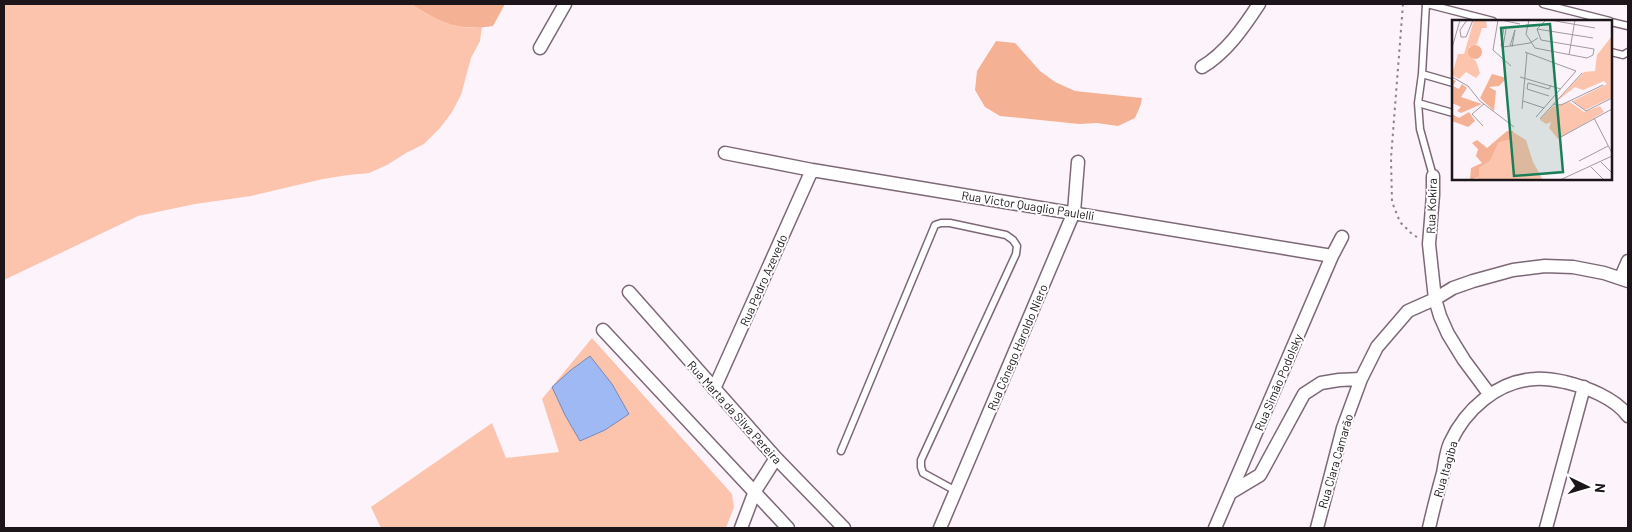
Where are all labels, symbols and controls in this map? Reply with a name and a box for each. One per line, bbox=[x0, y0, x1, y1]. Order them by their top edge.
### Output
inset map bbox=[1452, 20, 1612, 180]
street label: Rua Kokira bbox=[1423, 178, 1439, 234]
street label: Rua Victor Quaglio Paulelli bbox=[961, 188, 1095, 222]
street label: Rua Pedro Azevedo bbox=[736, 232, 790, 328]
street label: Rua Cônego Haroldo Niero bbox=[984, 282, 1050, 412]
street label: Rua Simão Podolsky bbox=[1251, 331, 1305, 433]
street label: Rua Marta da Silva Pereira bbox=[685, 358, 785, 466]
street label: Rua Clara Camarão bbox=[1315, 412, 1355, 510]
street label: Rua Itagiba bbox=[1430, 439, 1460, 499]
north arrow bbox=[1562, 462, 1612, 512]
text: N bbox=[1592, 483, 1609, 494]

